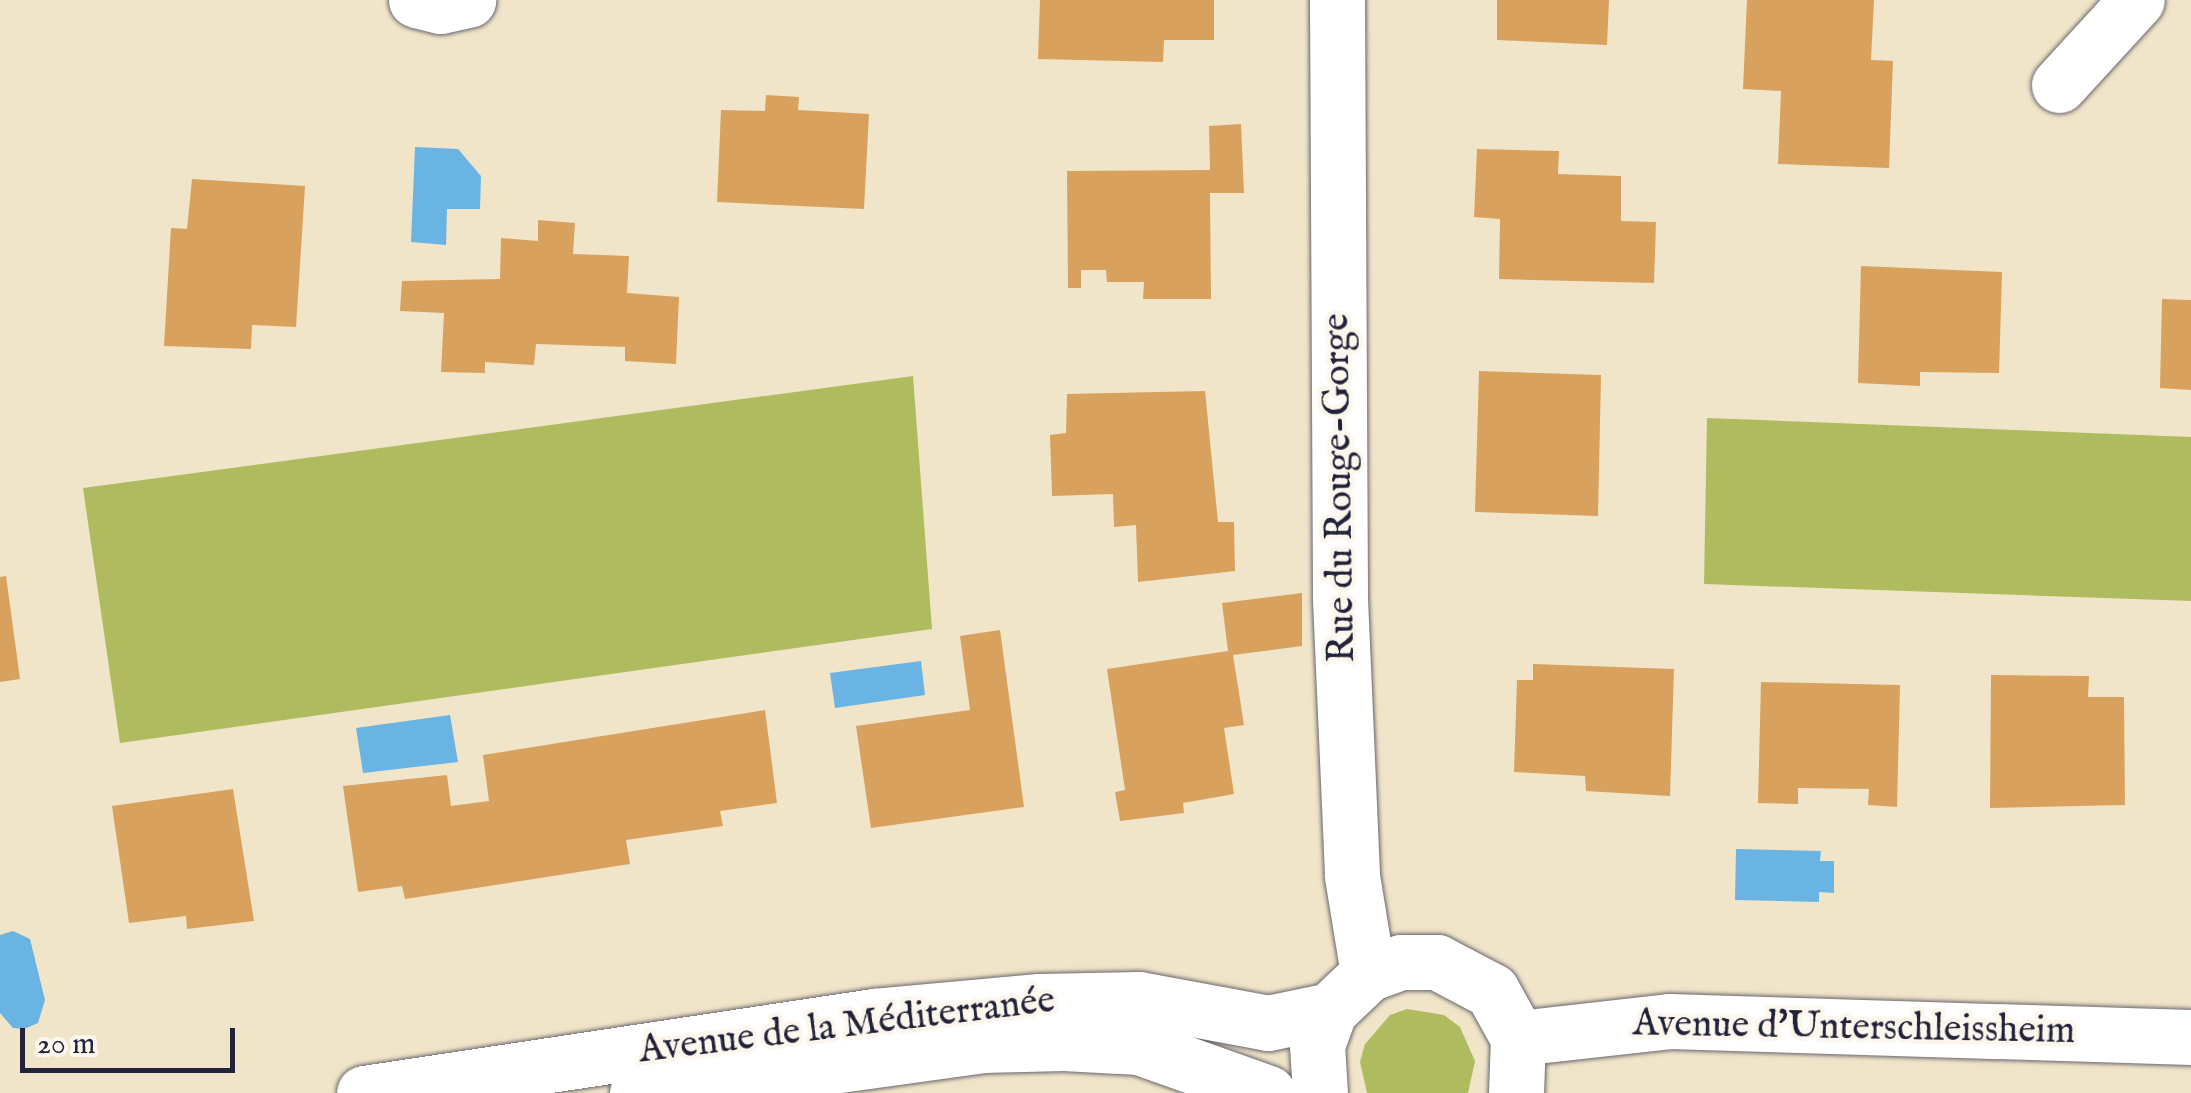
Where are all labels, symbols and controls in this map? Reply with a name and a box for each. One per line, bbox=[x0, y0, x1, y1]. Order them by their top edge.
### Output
street label: Rue du Rouge-Gorge bbox=[1315, 313, 1367, 663]
street label: Avenue de la Méditerranée bbox=[636, 979, 1058, 1075]
street label: Avenue d'Unterschleissheim bbox=[1632, 1002, 2076, 1056]
scale bar bbox=[25, 1008, 240, 1070]
text: 20 m bbox=[37, 1026, 96, 1064]

